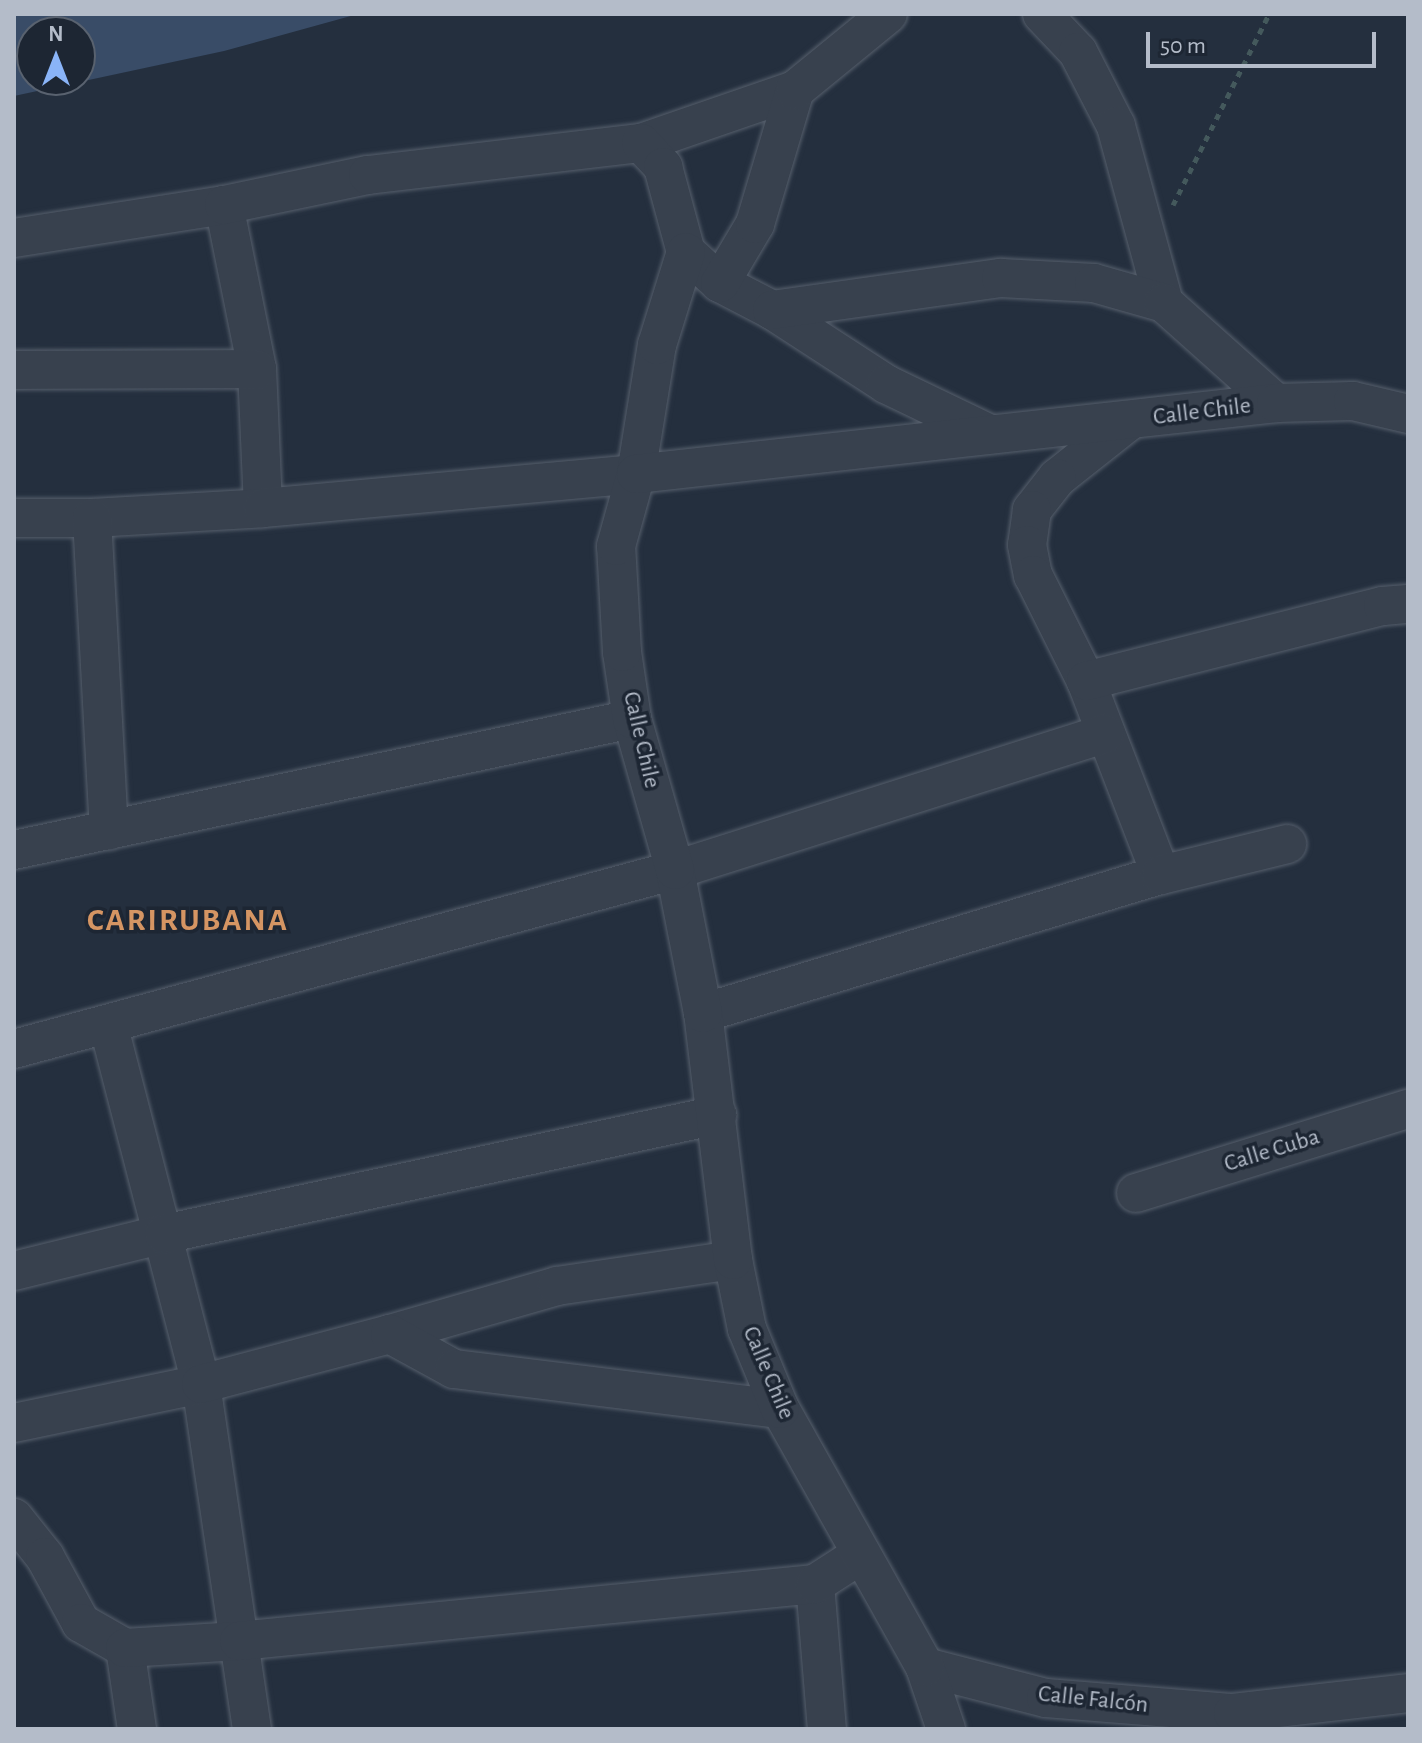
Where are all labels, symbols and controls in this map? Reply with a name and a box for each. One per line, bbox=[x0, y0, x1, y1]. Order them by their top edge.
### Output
north arrow bbox=[16, 16, 96, 96]
scale bar bbox=[1150, 16, 1380, 66]
text: N bbox=[48, 23, 64, 45]
text: 50 m bbox=[1160, 34, 1206, 58]
street label: Calle Chile bbox=[1152, 392, 1252, 432]
street label: Calle Chile bbox=[616, 689, 666, 791]
district label: CARIRUBANA bbox=[87, 901, 289, 939]
street label: Calle Cuba bbox=[1221, 1123, 1323, 1179]
street label: Calle Chile bbox=[736, 1322, 800, 1424]
street label: Calle Falcón bbox=[1037, 1680, 1149, 1720]

